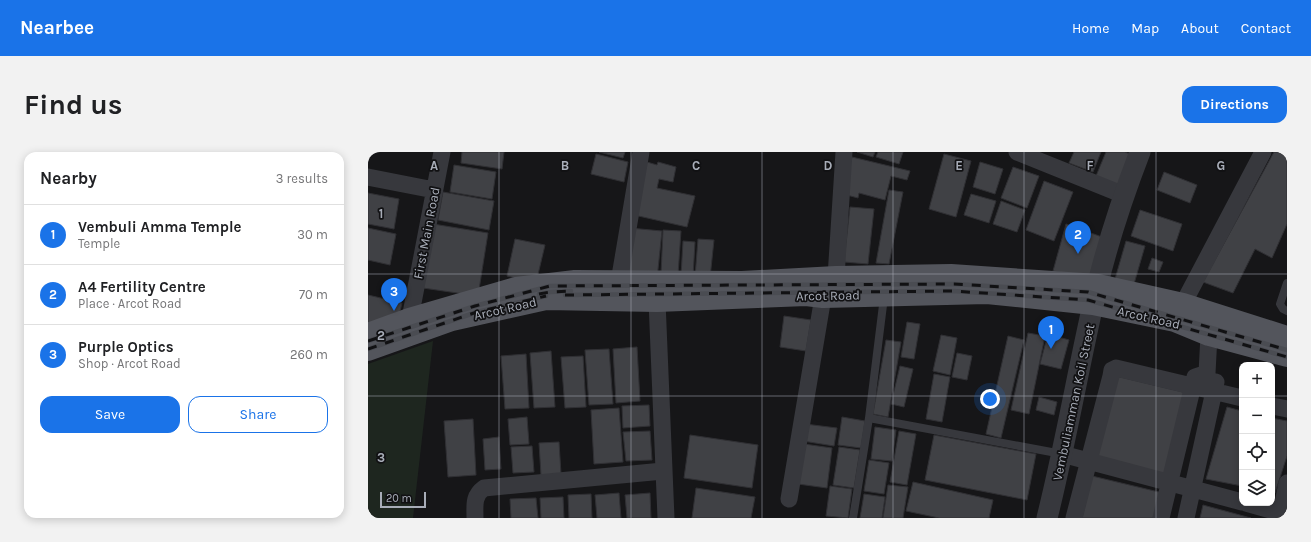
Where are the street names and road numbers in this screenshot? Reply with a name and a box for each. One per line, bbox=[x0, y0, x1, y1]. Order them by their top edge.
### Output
street label: First Main Road bbox=[410, 186, 443, 280]
street label: Arcot Road bbox=[796, 287, 860, 304]
street label: Arcot Road bbox=[472, 294, 538, 323]
street label: Arcot Road bbox=[1116, 303, 1182, 332]
street label: Vembuliamman Koil Street bbox=[1050, 322, 1097, 482]

